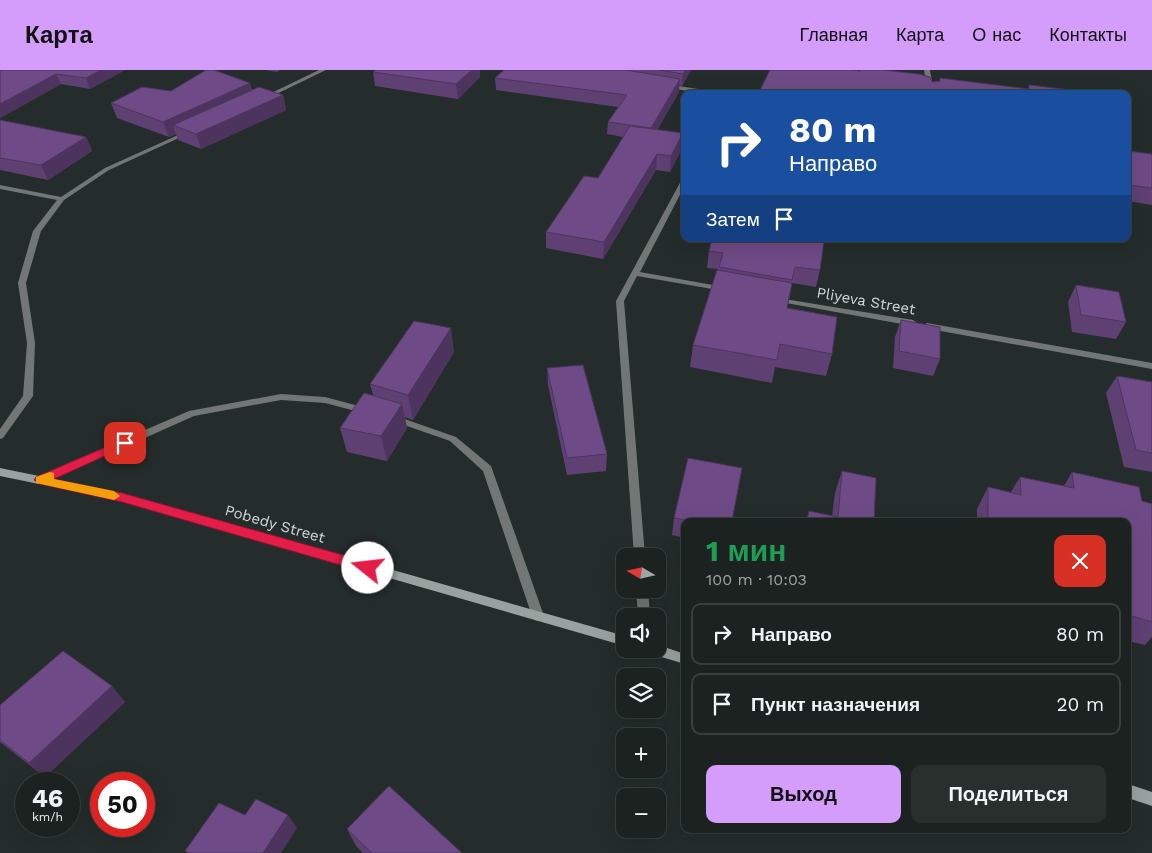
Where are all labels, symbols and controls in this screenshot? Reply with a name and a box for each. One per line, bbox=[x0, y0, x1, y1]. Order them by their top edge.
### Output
text: Карта bbox=[25, 21, 93, 49]
text: Главная bbox=[799, 24, 868, 45]
text: Карта bbox=[896, 24, 944, 45]
text: О нас bbox=[972, 24, 1021, 45]
text: Контакты bbox=[1049, 24, 1127, 45]
text: 80 m bbox=[789, 109, 876, 151]
icon: right bbox=[706, 110, 771, 175]
text: Направо bbox=[789, 151, 877, 176]
icon: arrive bbox=[770, 205, 798, 233]
text: Затем bbox=[706, 208, 760, 231]
street label: Pliyeva Street bbox=[815, 283, 917, 319]
pin bbox=[104, 422, 146, 464]
icon: arrive bbox=[111, 429, 139, 457]
street label: Pobedy Street bbox=[223, 501, 328, 547]
text: 1 мин bbox=[706, 533, 786, 568]
button: close bbox=[1054, 535, 1106, 587]
position arrow bbox=[341, 541, 393, 593]
north arrow bbox=[616, 548, 666, 598]
map controls bbox=[616, 548, 666, 838]
text: 100 m · 10:03 bbox=[706, 570, 807, 589]
button: sound bbox=[616, 608, 666, 658]
icon: right bbox=[708, 620, 736, 648]
text: Направо bbox=[751, 623, 832, 646]
text: 80 m bbox=[1056, 623, 1104, 646]
button: layers bbox=[616, 668, 666, 718]
icon: arrive bbox=[708, 690, 736, 718]
text: Пункт назначения bbox=[751, 693, 920, 716]
text: 20 m bbox=[1057, 693, 1104, 716]
button: + bbox=[616, 728, 666, 778]
button: Выход bbox=[706, 765, 901, 823]
button: Поделиться bbox=[911, 765, 1106, 823]
speed limit sign: 50 bbox=[90, 772, 155, 837]
text: 46 bbox=[32, 784, 63, 813]
button: − bbox=[616, 788, 666, 838]
text: km/h bbox=[32, 810, 63, 824]

